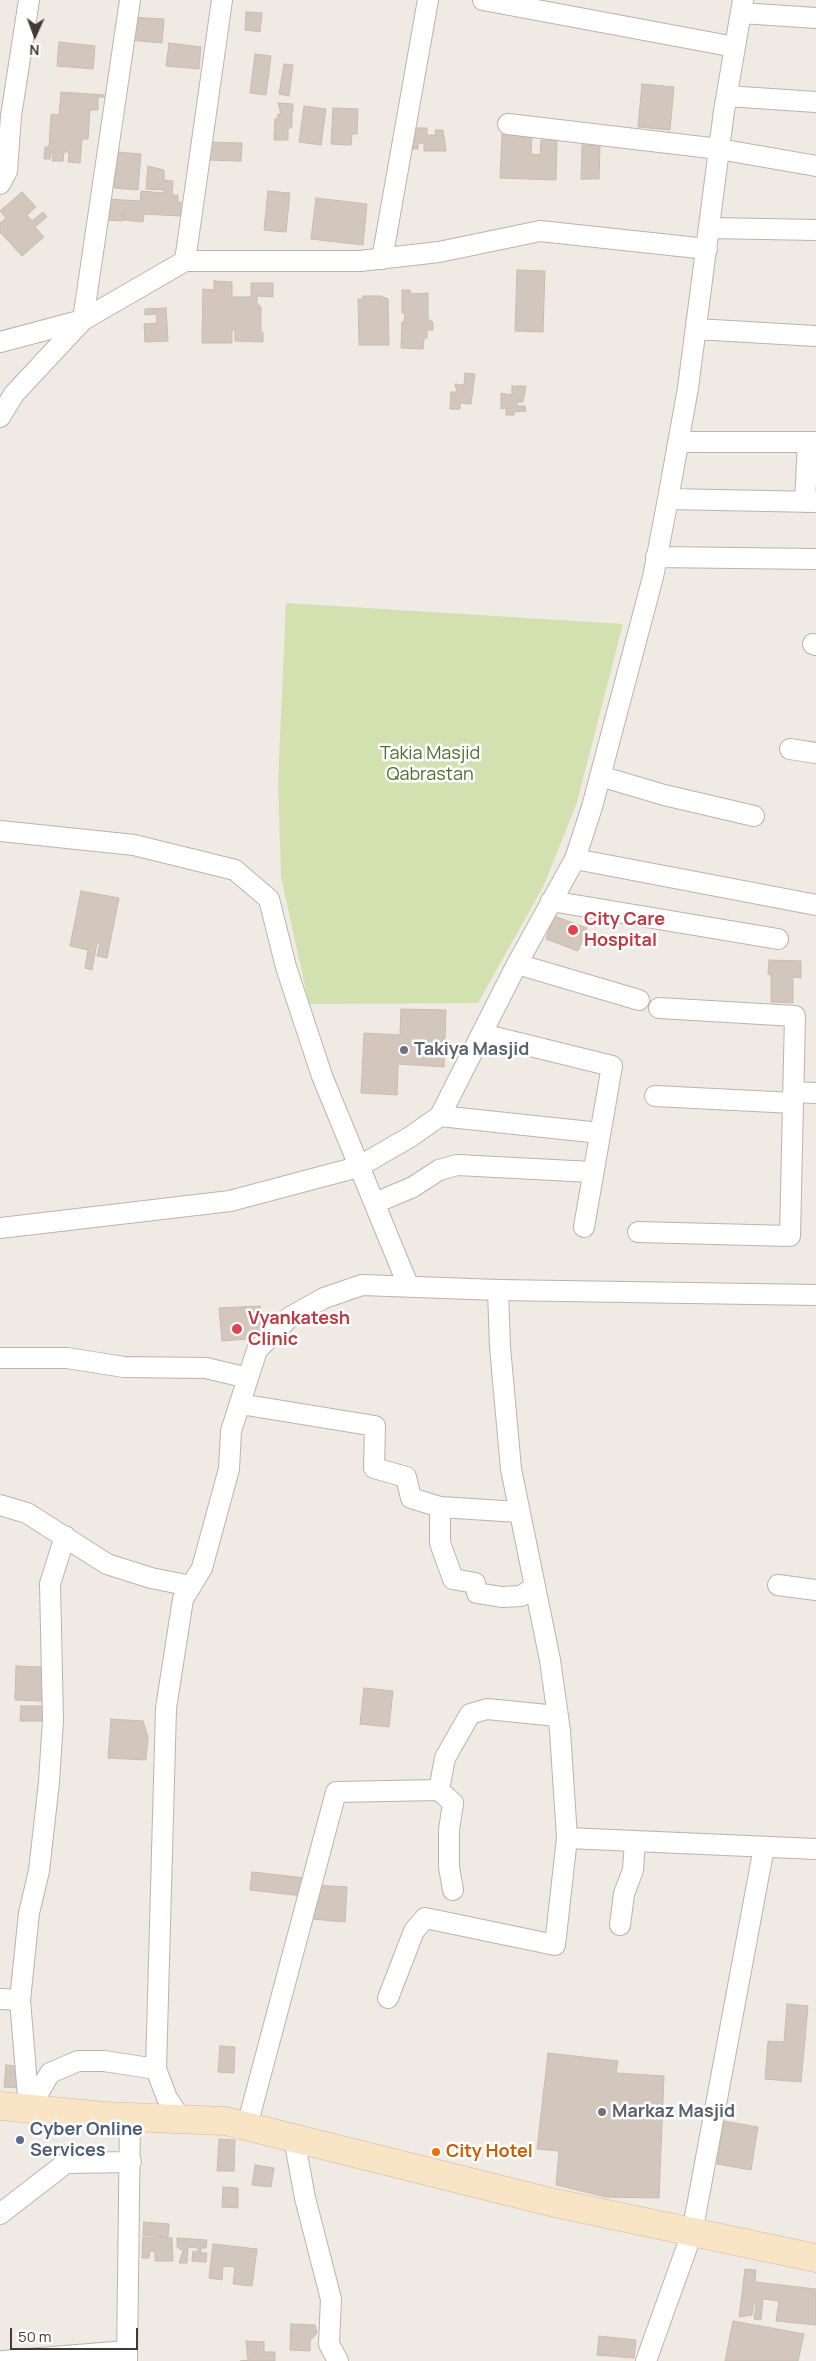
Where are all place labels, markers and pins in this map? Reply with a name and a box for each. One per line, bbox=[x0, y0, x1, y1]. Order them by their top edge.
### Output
place label: City Care Hospital bbox=[584, 909, 665, 952]
marker: City Care Hospital bbox=[566, 923, 580, 937]
place label: Takiya Masjid bbox=[414, 1039, 529, 1061]
marker: Takiya Masjid bbox=[398, 1044, 410, 1056]
place label: Vyankatesh Clinic bbox=[248, 1308, 350, 1350]
marker: Vyankatesh Clinic bbox=[230, 1322, 244, 1336]
place label: Markaz Masjid bbox=[612, 2101, 735, 2123]
marker: Markaz Masjid bbox=[596, 2106, 608, 2118]
place label: Cyber Online Services bbox=[30, 2119, 143, 2162]
marker: Cyber Online Services bbox=[14, 2134, 26, 2146]
place label: City Hotel bbox=[446, 2141, 533, 2163]
marker: City Hotel bbox=[430, 2146, 442, 2158]

